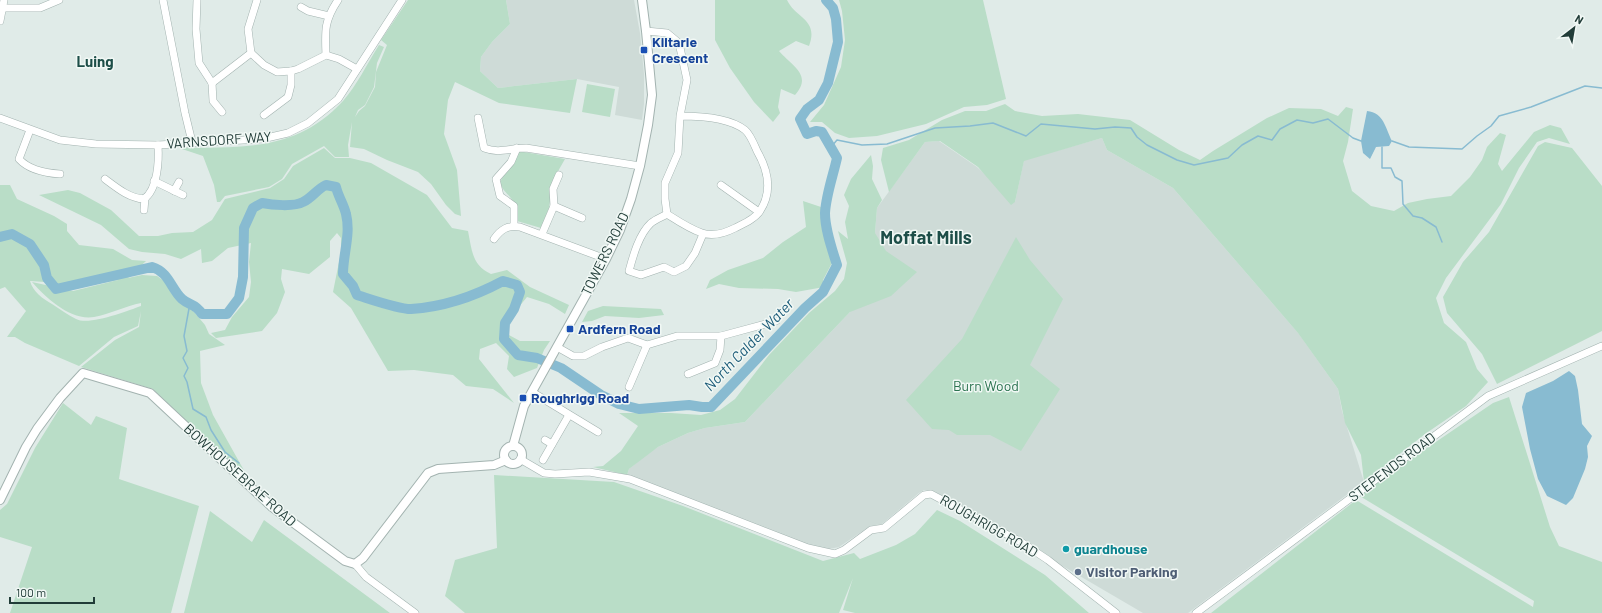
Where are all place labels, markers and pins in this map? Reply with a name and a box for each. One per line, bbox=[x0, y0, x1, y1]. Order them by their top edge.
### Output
place label: Kiltarie Crescent bbox=[652, 33, 708, 66]
marker: Kiltarie Crescent bbox=[639, 45, 649, 55]
place label: Ardfern Road bbox=[578, 320, 661, 337]
marker: Ardfern Road bbox=[565, 324, 575, 334]
place label: Roughrigg Road bbox=[531, 389, 629, 406]
marker: Roughrigg Road bbox=[518, 393, 528, 403]
place label: guardhouse bbox=[1074, 540, 1148, 557]
marker: guardhouse bbox=[1061, 544, 1071, 554]
place label: Visitor Parking bbox=[1086, 563, 1178, 580]
marker: Visitor Parking bbox=[1073, 567, 1083, 577]

